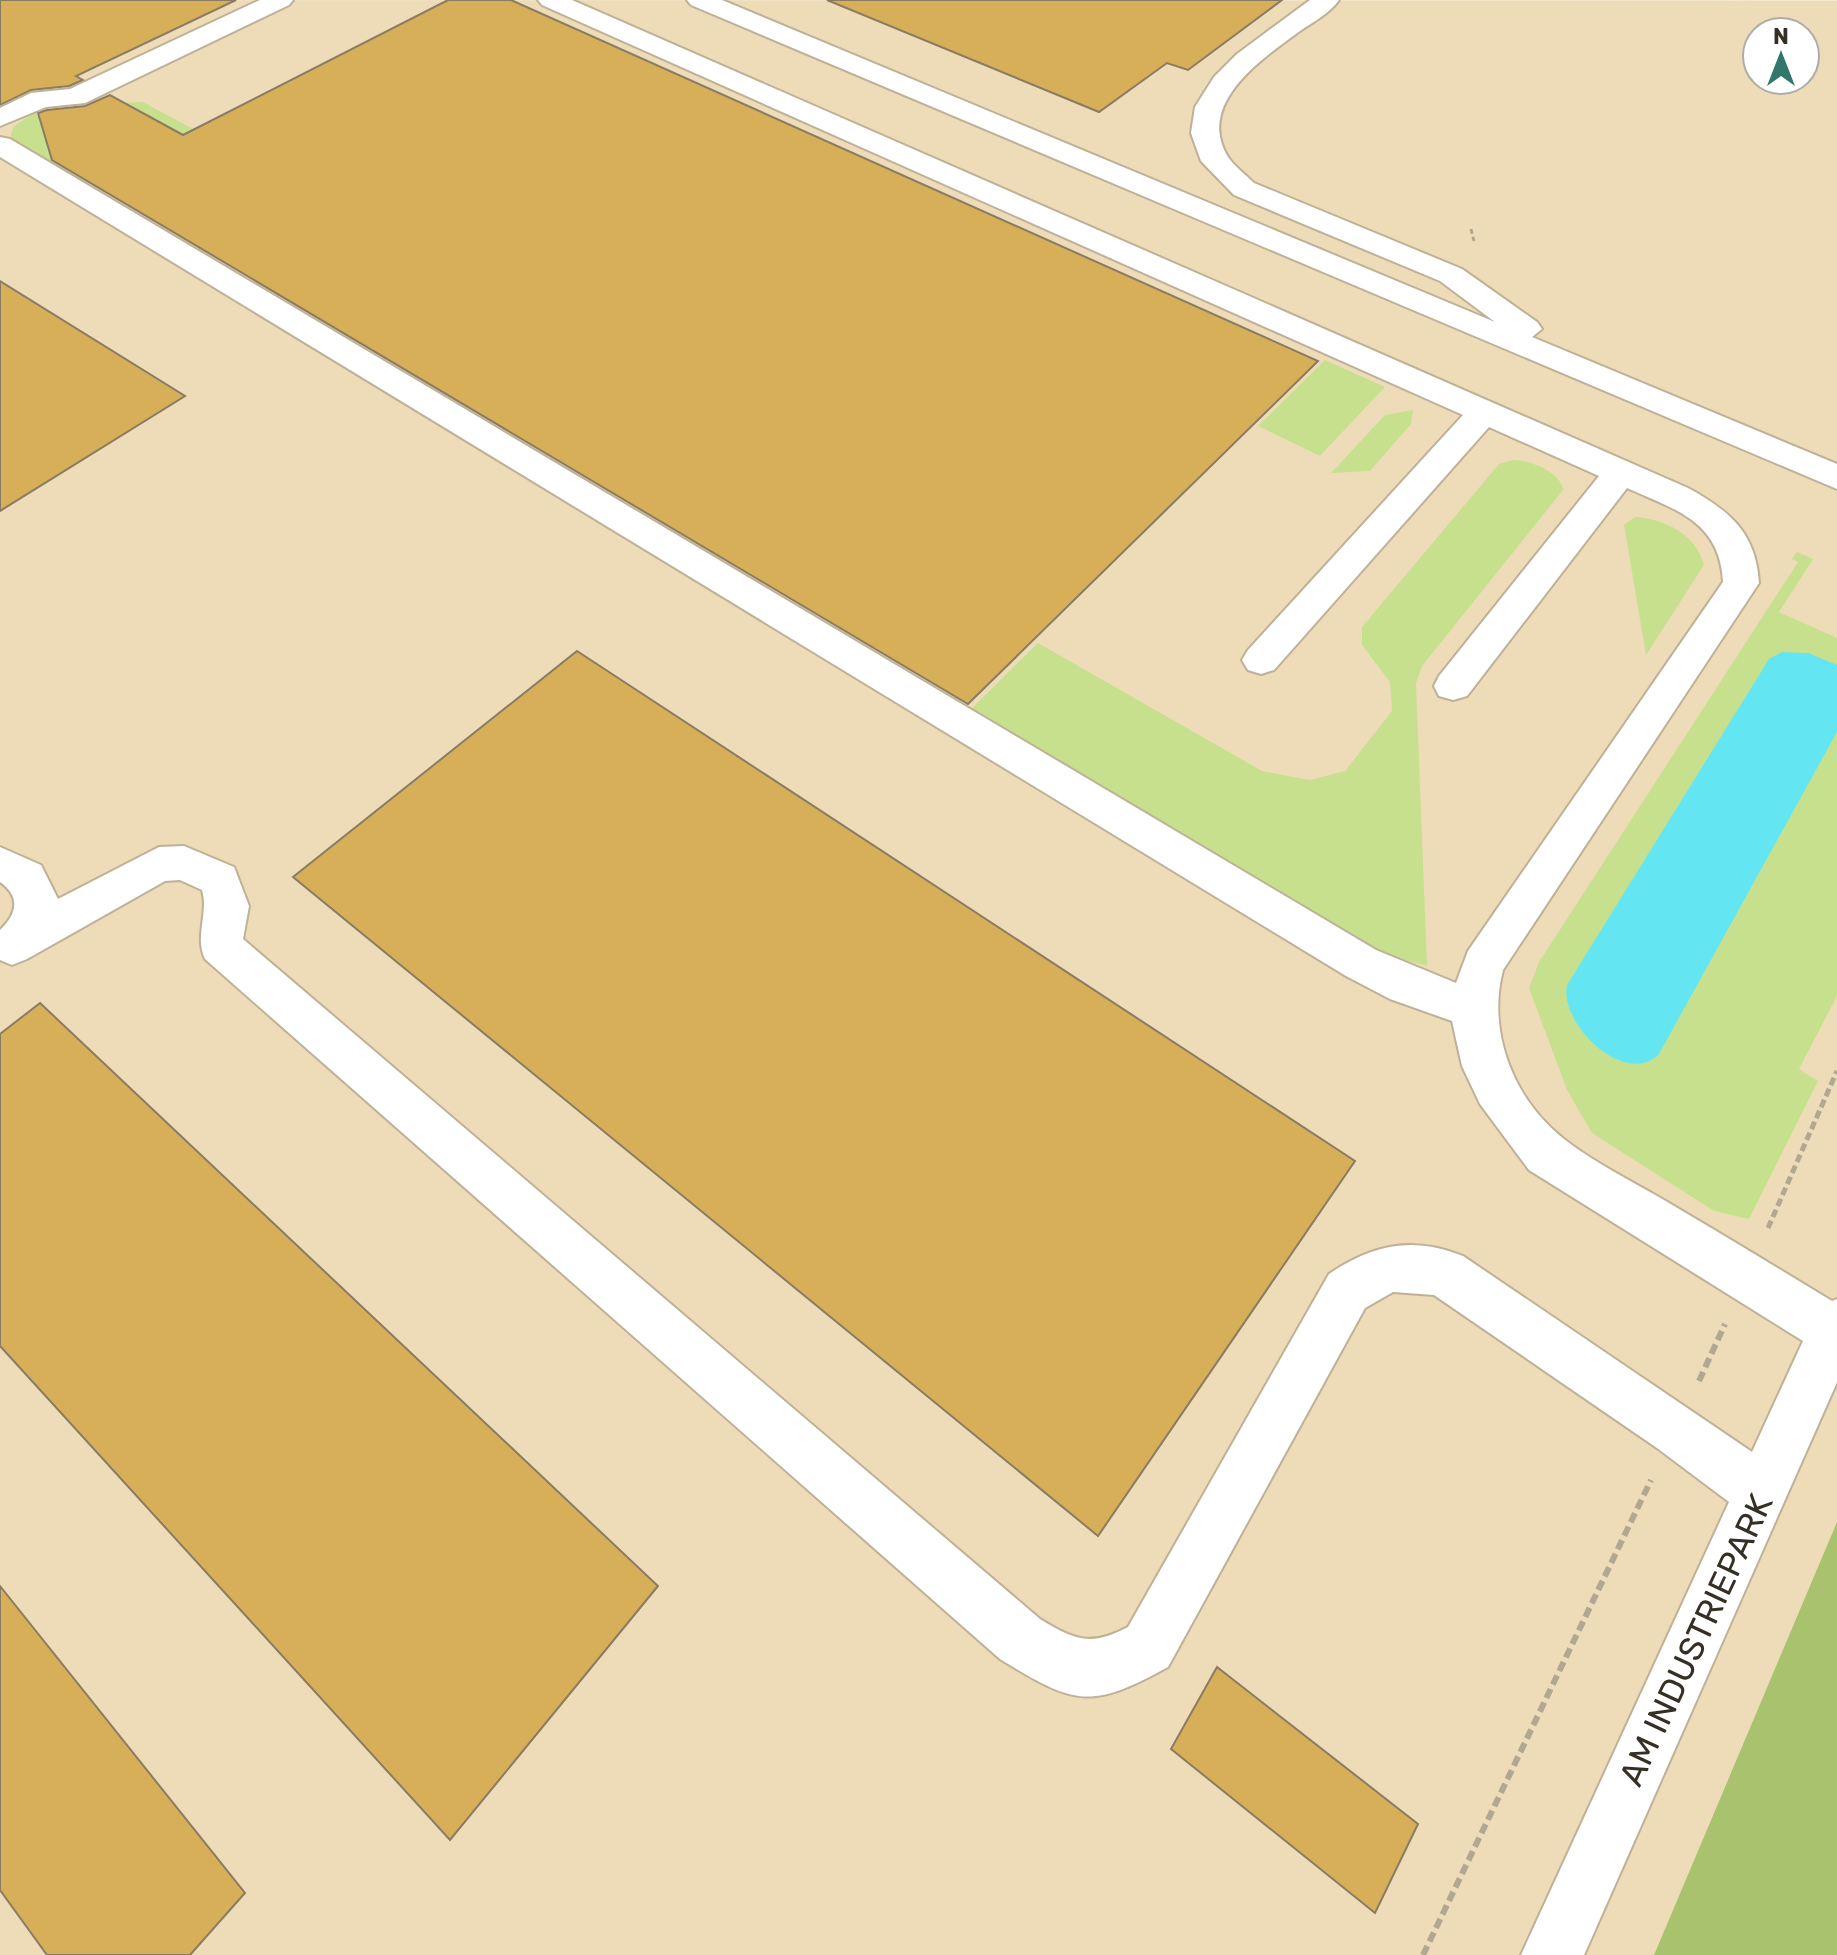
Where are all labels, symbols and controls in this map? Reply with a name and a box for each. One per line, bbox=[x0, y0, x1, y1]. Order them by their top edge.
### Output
north arrow bbox=[1741, 16, 1821, 96]
text: N bbox=[1773, 23, 1789, 50]
street label: AM INDUSTRIEPARK bbox=[1610, 1488, 1782, 1792]

